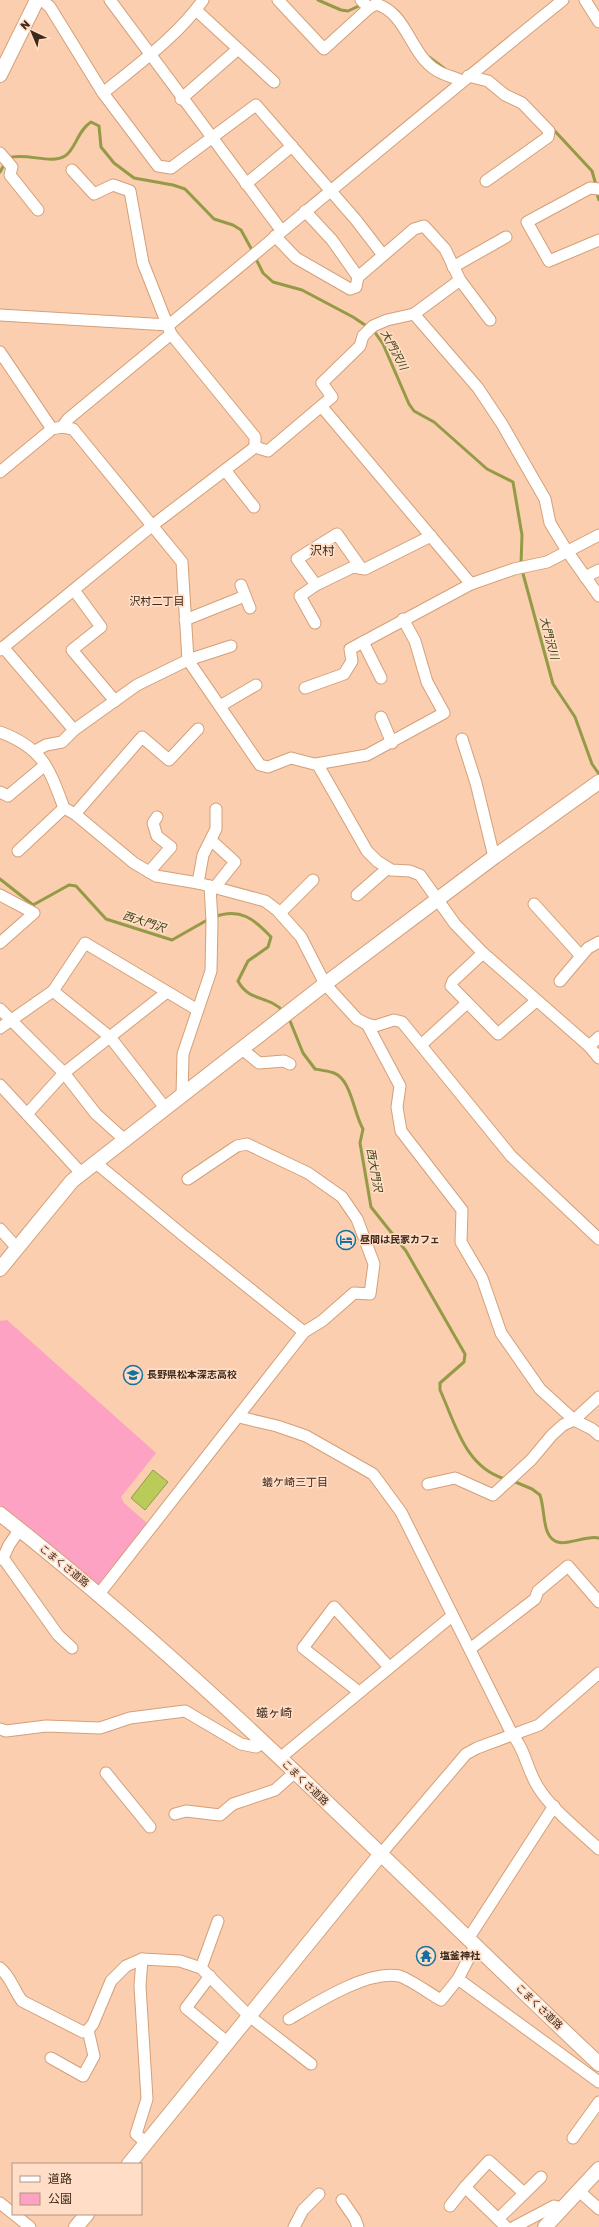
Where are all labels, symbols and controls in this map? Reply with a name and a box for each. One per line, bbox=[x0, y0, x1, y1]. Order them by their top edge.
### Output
north arrow bbox=[12, 12, 52, 52]
text: N bbox=[18, 18, 33, 33]
water label: 大門沢川 bbox=[378, 328, 411, 373]
district label: 沢村 bbox=[310, 544, 335, 558]
district label: 沢村二丁目 bbox=[130, 595, 185, 608]
water label: 大門沢川 bbox=[537, 615, 561, 662]
water label: 西大門沢 bbox=[121, 909, 169, 936]
water label: 西大門沢 bbox=[364, 1147, 385, 1195]
hotel icon: 昼間は民家カフェ bbox=[335, 1229, 357, 1251]
place label: 昼間は民家カフェ bbox=[360, 1234, 440, 1246]
school or university icon: 長野県松本深志高校 bbox=[122, 1364, 144, 1386]
place label: 長野県松本深志高校 bbox=[147, 1369, 237, 1381]
district label: 蟻ケ崎三丁目 bbox=[262, 1476, 328, 1489]
street label: こまくさ道路 bbox=[37, 1542, 91, 1590]
district label: 蟻ヶ崎 bbox=[256, 1706, 292, 1720]
street label: こまくさ道路 bbox=[279, 1758, 331, 1808]
temple icon: 塩釜神社 bbox=[415, 1945, 437, 1967]
place label: 塩釜神社 bbox=[440, 1950, 481, 1962]
street label: こまくさ道路 bbox=[513, 1982, 565, 2032]
legend bbox=[12, 2163, 142, 2215]
text: 道路 bbox=[48, 2172, 72, 2186]
text: 公園 bbox=[48, 2192, 72, 2206]

